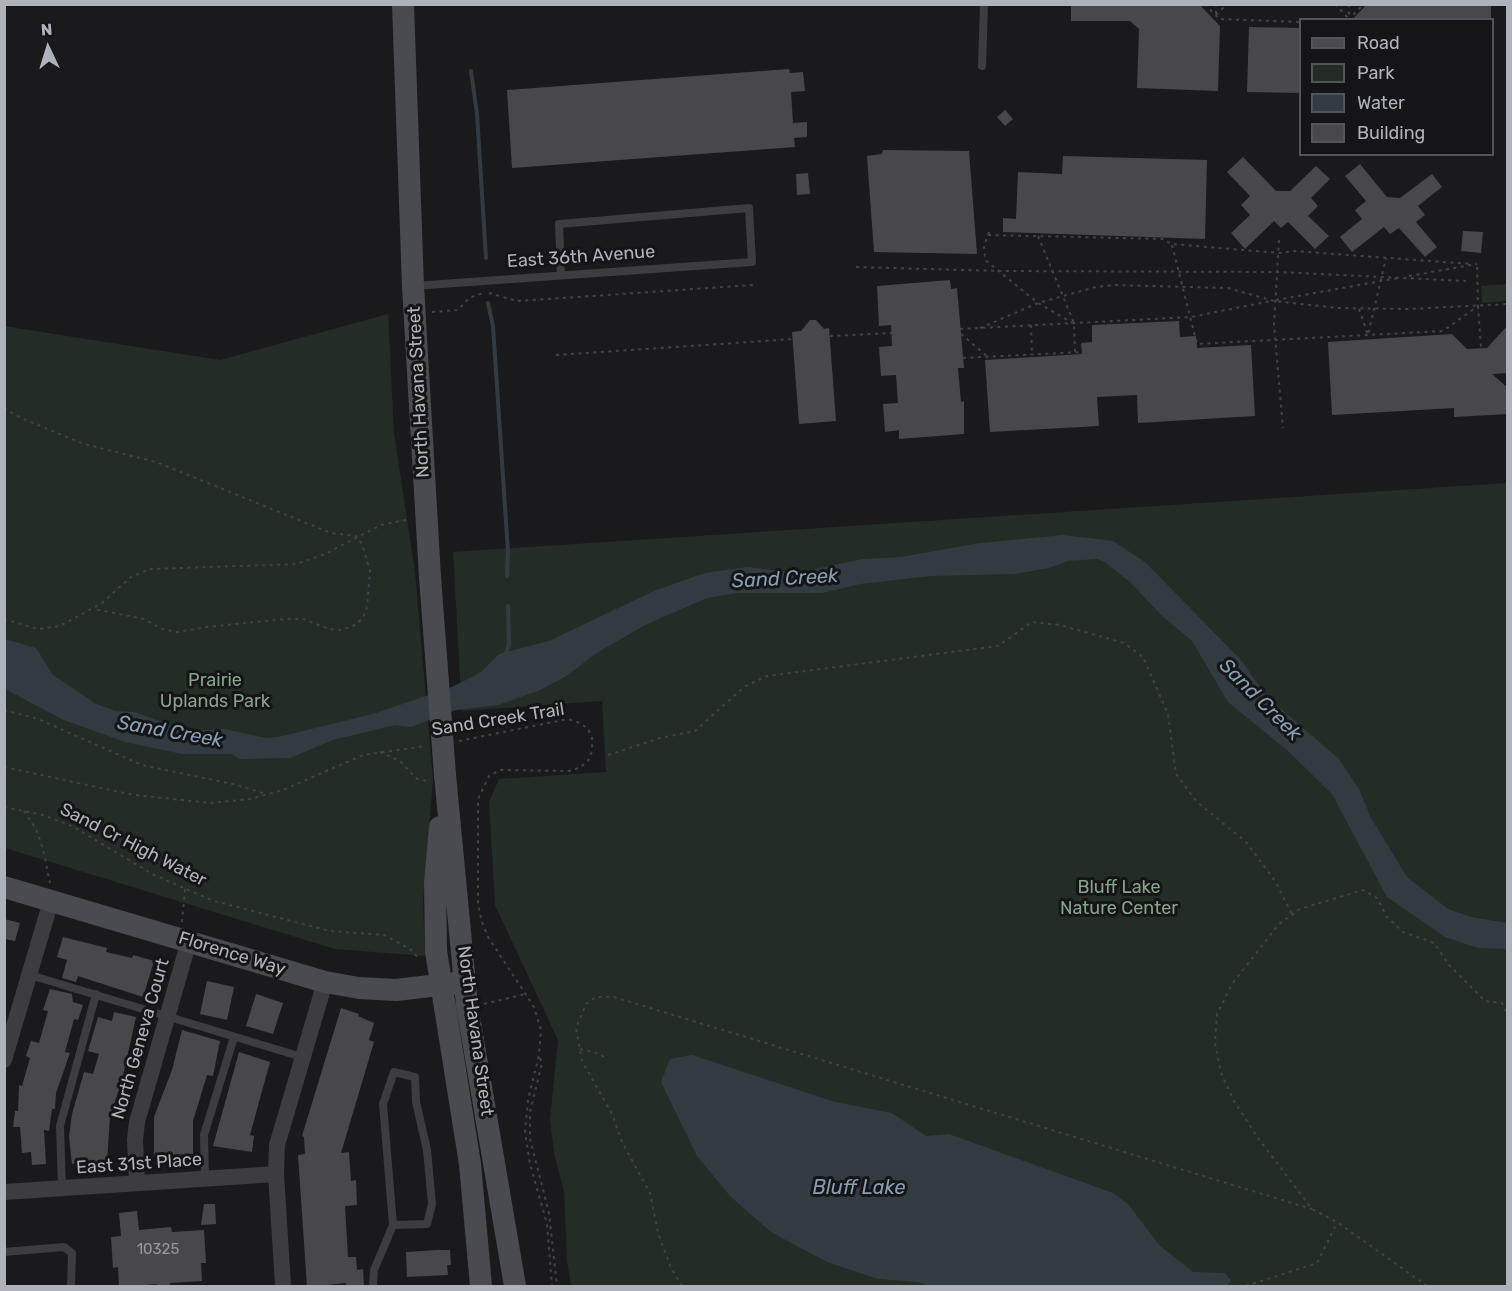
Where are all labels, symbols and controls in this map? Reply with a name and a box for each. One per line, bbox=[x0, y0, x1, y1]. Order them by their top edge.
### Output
north arrow bbox=[18, 18, 78, 78]
legend bbox=[1299, 18, 1494, 156]
text: N bbox=[40, 20, 53, 39]
text: Road bbox=[1357, 32, 1400, 54]
text: Park bbox=[1357, 62, 1394, 84]
text: Water bbox=[1357, 92, 1405, 114]
text: Building bbox=[1357, 122, 1425, 144]
street label: East 36th Avenue bbox=[506, 241, 656, 273]
street label: North Havana Street bbox=[404, 306, 434, 478]
water label: Sand Creek bbox=[731, 564, 839, 594]
water label: Sand Creek bbox=[1214, 654, 1306, 746]
park label: Prairie Uplands Park bbox=[160, 670, 270, 712]
street label: Sand Creek Trail bbox=[430, 699, 566, 741]
water label: Sand Creek bbox=[115, 711, 225, 753]
street label: Sand Cr High Water bbox=[56, 799, 210, 891]
park label: Bluff Lake Nature Center bbox=[1060, 877, 1178, 920]
street label: Florence Way bbox=[176, 927, 288, 981]
street label: North Havana Street bbox=[452, 945, 498, 1117]
street label: North Geneva Court bbox=[108, 956, 174, 1122]
street label: East 31st Place bbox=[75, 1149, 203, 1179]
water label: Bluff Lake bbox=[813, 1176, 905, 1200]
house number: 10325 bbox=[137, 1241, 179, 1259]

